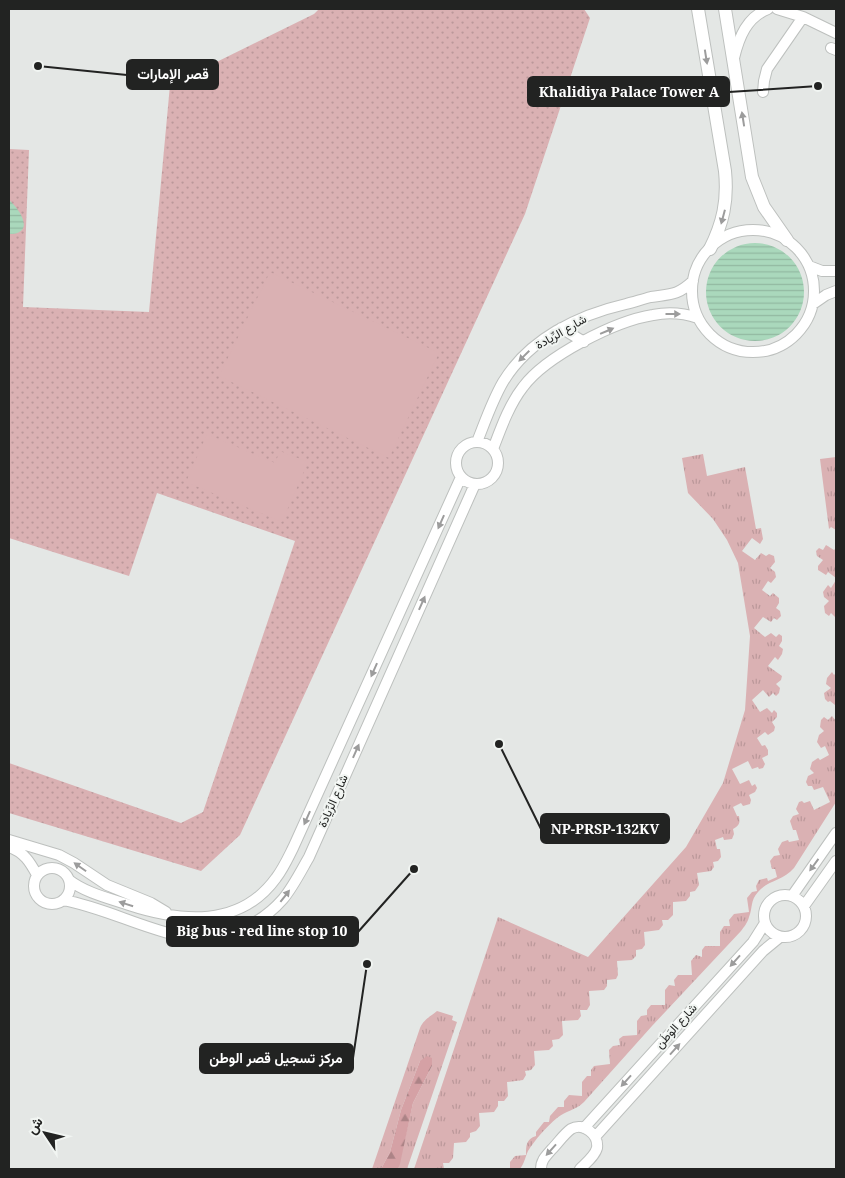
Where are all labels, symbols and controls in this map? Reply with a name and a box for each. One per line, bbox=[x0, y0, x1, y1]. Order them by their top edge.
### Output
one-way arrow bbox=[702, 49, 710, 65]
callout: قصر الإمارات bbox=[127, 60, 218, 89]
text: قصر الإمارات bbox=[137, 64, 209, 84]
callout: Khalidiya Palace Tower A bbox=[528, 77, 729, 106]
text: Khalidiya Palace Tower A bbox=[539, 82, 720, 101]
one-way arrow bbox=[738, 111, 746, 127]
one-way arrow bbox=[719, 210, 727, 225]
street label: شارع الرِّيادة bbox=[532, 310, 590, 354]
one-way arrow bbox=[665, 310, 681, 318]
one-way arrow bbox=[600, 326, 614, 334]
one-way arrow bbox=[518, 350, 530, 362]
one-way arrow bbox=[437, 515, 445, 529]
one-way arrow bbox=[418, 596, 426, 610]
one-way arrow bbox=[370, 663, 378, 677]
one-way arrow bbox=[351, 744, 360, 759]
street label: شارع الرِّيادة bbox=[313, 772, 353, 830]
one-way arrow bbox=[302, 811, 310, 825]
callout: NP-PRSP-132KV bbox=[541, 814, 669, 843]
text: NP-PRSP-132KV bbox=[551, 819, 659, 838]
one-way arrow bbox=[809, 858, 820, 871]
one-way arrow bbox=[73, 862, 87, 872]
one-way arrow bbox=[280, 889, 290, 902]
one-way arrow bbox=[118, 900, 133, 908]
callout: Big bus - red line stop 10 bbox=[167, 917, 358, 946]
text: Big bus - red line stop 10 bbox=[177, 921, 348, 940]
one-way arrow bbox=[730, 955, 741, 968]
street label: شارع الوَطَن bbox=[651, 999, 701, 1053]
callout: مركز تسجيل قصر الوطن bbox=[200, 1044, 353, 1073]
one-way arrow bbox=[669, 1044, 681, 1056]
text: مركز تسجيل قصر الوطن bbox=[209, 1048, 343, 1067]
one-way arrow bbox=[620, 1075, 632, 1087]
north arrow bbox=[20, 1108, 70, 1158]
text: ش bbox=[21, 1113, 47, 1138]
one-way arrow bbox=[546, 1143, 557, 1156]

